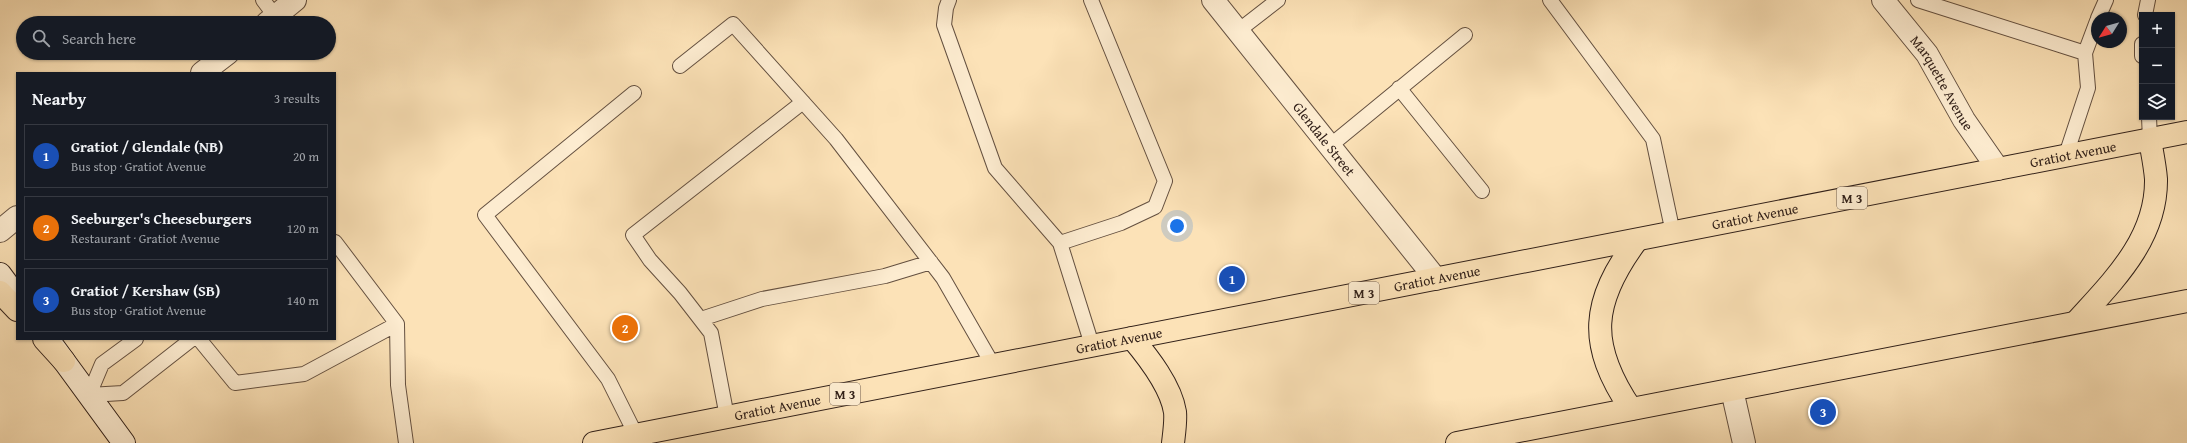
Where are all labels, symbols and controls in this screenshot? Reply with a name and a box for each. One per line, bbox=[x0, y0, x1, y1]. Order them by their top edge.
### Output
north arrow bbox=[2091, 12, 2127, 48]
map controls bbox=[2139, 12, 2175, 120]
button: + bbox=[2139, 12, 2175, 48]
search box bbox=[16, 16, 336, 60]
icon: search bbox=[30, 27, 52, 49]
text: Search here bbox=[62, 28, 136, 49]
street label: Marquette Avenue bbox=[1906, 31, 1979, 135]
button: − bbox=[2139, 48, 2175, 84]
button: layers bbox=[2139, 84, 2175, 120]
text: Nearby bbox=[32, 86, 86, 111]
text: 3 results bbox=[274, 89, 320, 108]
street label: Glendale Street bbox=[1288, 98, 1360, 180]
text: Gratiot / Glendale (NB) bbox=[71, 136, 223, 157]
street label: Gratiot Avenue bbox=[2028, 136, 2118, 172]
text: 1 bbox=[43, 147, 49, 166]
text: 20 m bbox=[293, 147, 319, 166]
text: Bus stop · Gratiot Avenue bbox=[71, 157, 206, 176]
road number: M 3 bbox=[1837, 187, 1867, 209]
street label: Gratiot Avenue bbox=[1710, 198, 1800, 235]
text: Seeburger's Cheeseburgers bbox=[71, 208, 252, 229]
your location bbox=[1167, 216, 1187, 236]
text: 2 bbox=[43, 219, 49, 238]
text: 120 m bbox=[287, 219, 319, 238]
text: Restaurant · Gratiot Avenue bbox=[71, 229, 220, 248]
street label: Gratiot Avenue bbox=[1392, 260, 1482, 297]
pin: 1 bbox=[1219, 264, 1245, 294]
text: Gratiot / Kershaw (SB) bbox=[71, 280, 220, 301]
road number: M 3 bbox=[1349, 282, 1379, 304]
text: 3 bbox=[43, 291, 49, 310]
text: 140 m bbox=[287, 291, 319, 310]
text: Bus stop · Gratiot Avenue bbox=[71, 301, 206, 320]
pin: 2 bbox=[612, 313, 638, 343]
street label: Gratiot Avenue bbox=[1074, 322, 1164, 359]
road number: M 3 bbox=[830, 383, 860, 405]
street label: Gratiot Avenue bbox=[733, 389, 823, 425]
pin: 3 bbox=[1810, 397, 1836, 427]

